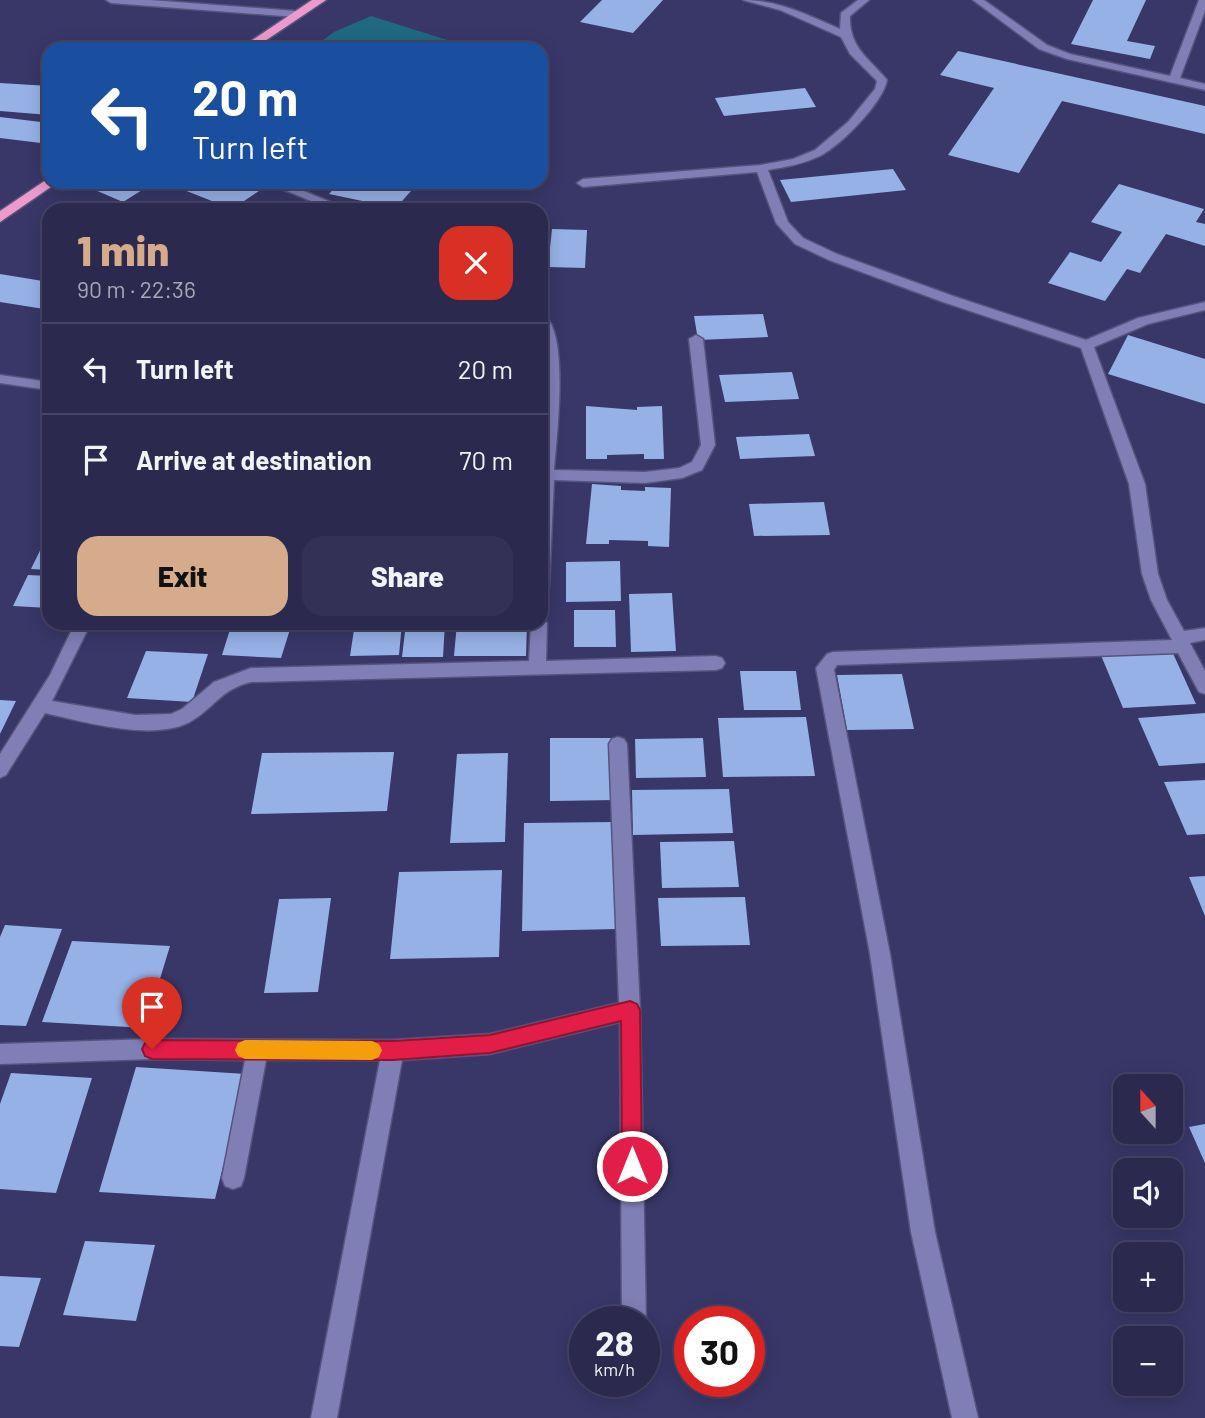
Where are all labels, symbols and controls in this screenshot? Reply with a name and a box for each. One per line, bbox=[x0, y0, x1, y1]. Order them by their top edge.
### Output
text: 20 m bbox=[192, 67, 298, 126]
icon: left bbox=[77, 70, 168, 161]
text: Turn left bbox=[192, 127, 309, 165]
text: 1 min bbox=[77, 224, 169, 274]
button: close bbox=[439, 226, 513, 300]
text: 90 m · 22:36 bbox=[77, 275, 196, 303]
icon: left bbox=[77, 350, 115, 388]
text: Turn left bbox=[136, 353, 234, 384]
text: 20 m bbox=[458, 353, 513, 384]
icon: arrive bbox=[77, 441, 115, 479]
text: Arrive at destination bbox=[136, 444, 372, 475]
text: 70 m bbox=[459, 444, 513, 475]
button: Exit bbox=[77, 536, 288, 616]
button: Share bbox=[302, 536, 513, 616]
pin bbox=[122, 977, 182, 1049]
icon: arrive bbox=[133, 988, 171, 1026]
north arrow bbox=[1113, 1074, 1183, 1144]
map controls bbox=[1113, 1074, 1183, 1396]
position arrow bbox=[595, 1129, 669, 1203]
button: sound bbox=[1113, 1158, 1183, 1228]
button: + bbox=[1113, 1242, 1183, 1312]
speed limit sign: 30 bbox=[674, 1306, 765, 1397]
text: 28 bbox=[595, 1321, 634, 1363]
button: − bbox=[1113, 1326, 1183, 1396]
text: km/h bbox=[594, 1358, 635, 1380]

